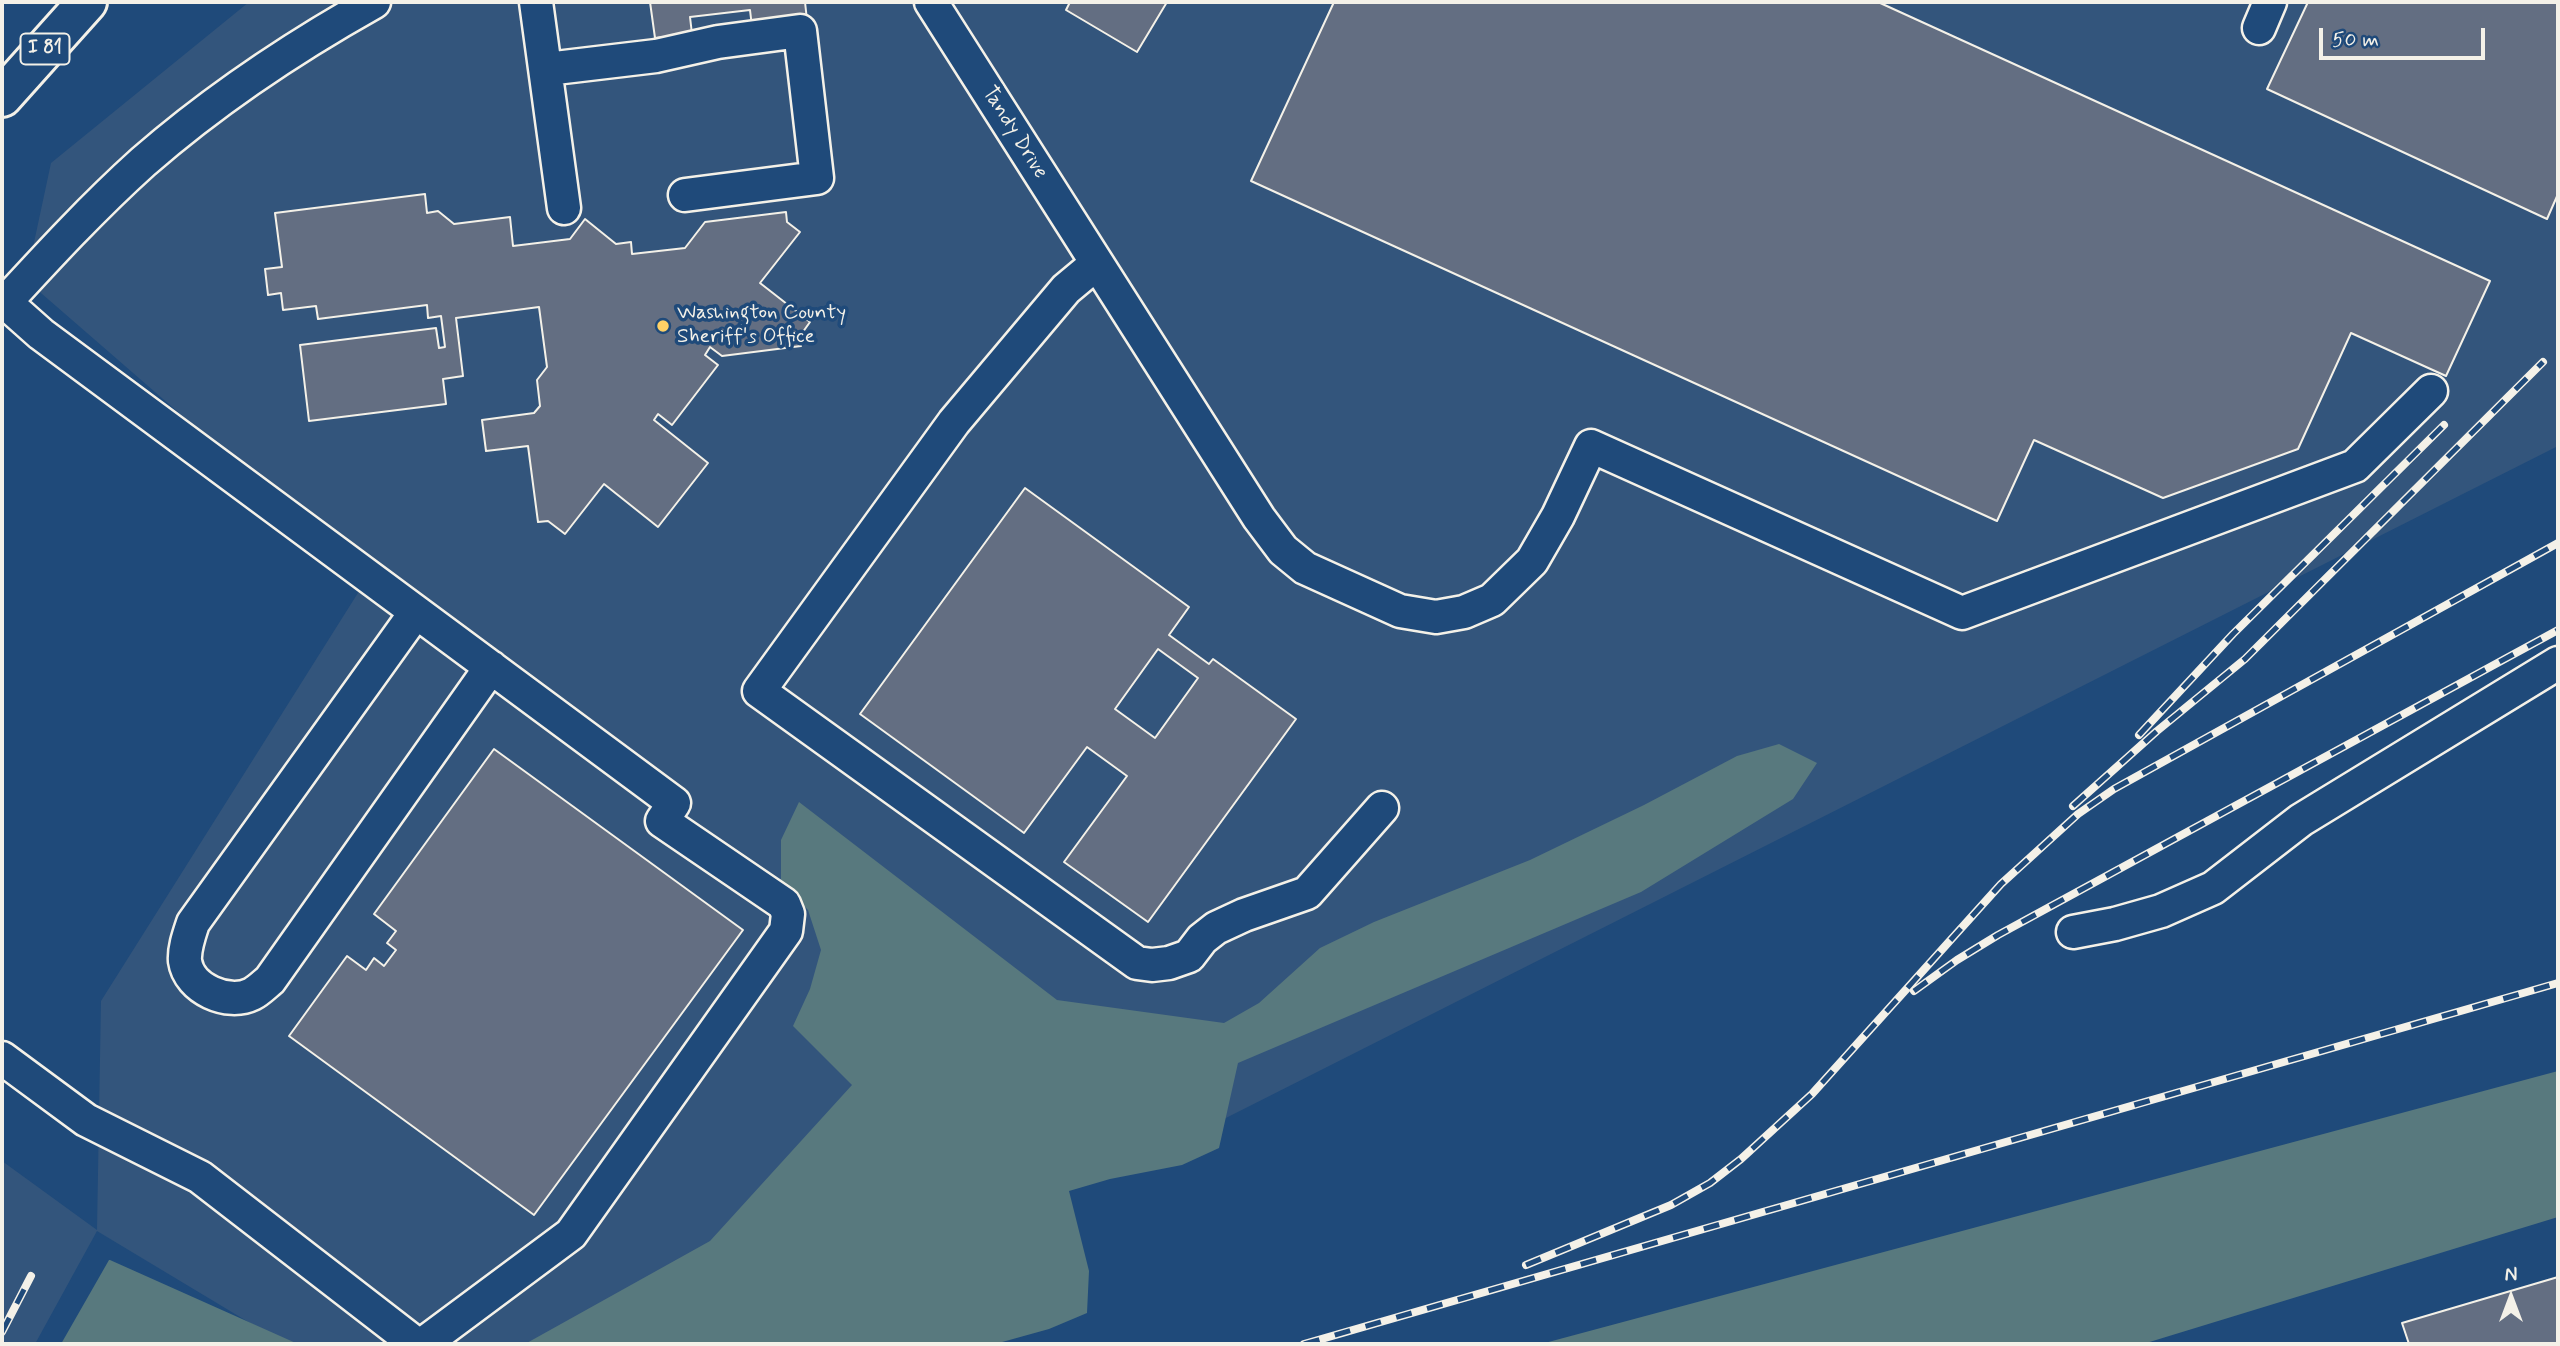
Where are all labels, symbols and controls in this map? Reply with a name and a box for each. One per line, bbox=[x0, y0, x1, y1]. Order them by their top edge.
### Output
scale bar bbox=[2322, 14, 2488, 58]
text: 50 m bbox=[2332, 26, 2379, 54]
road number: I 81 bbox=[20, 34, 70, 64]
street label: Tandy Drive bbox=[976, 82, 1052, 184]
place label: Washington County Sheriff's Office bbox=[677, 301, 846, 351]
marker: Washington County Sheriff's Office bbox=[655, 318, 671, 334]
north arrow bbox=[2476, 1262, 2546, 1332]
text: N bbox=[2505, 1263, 2517, 1288]

